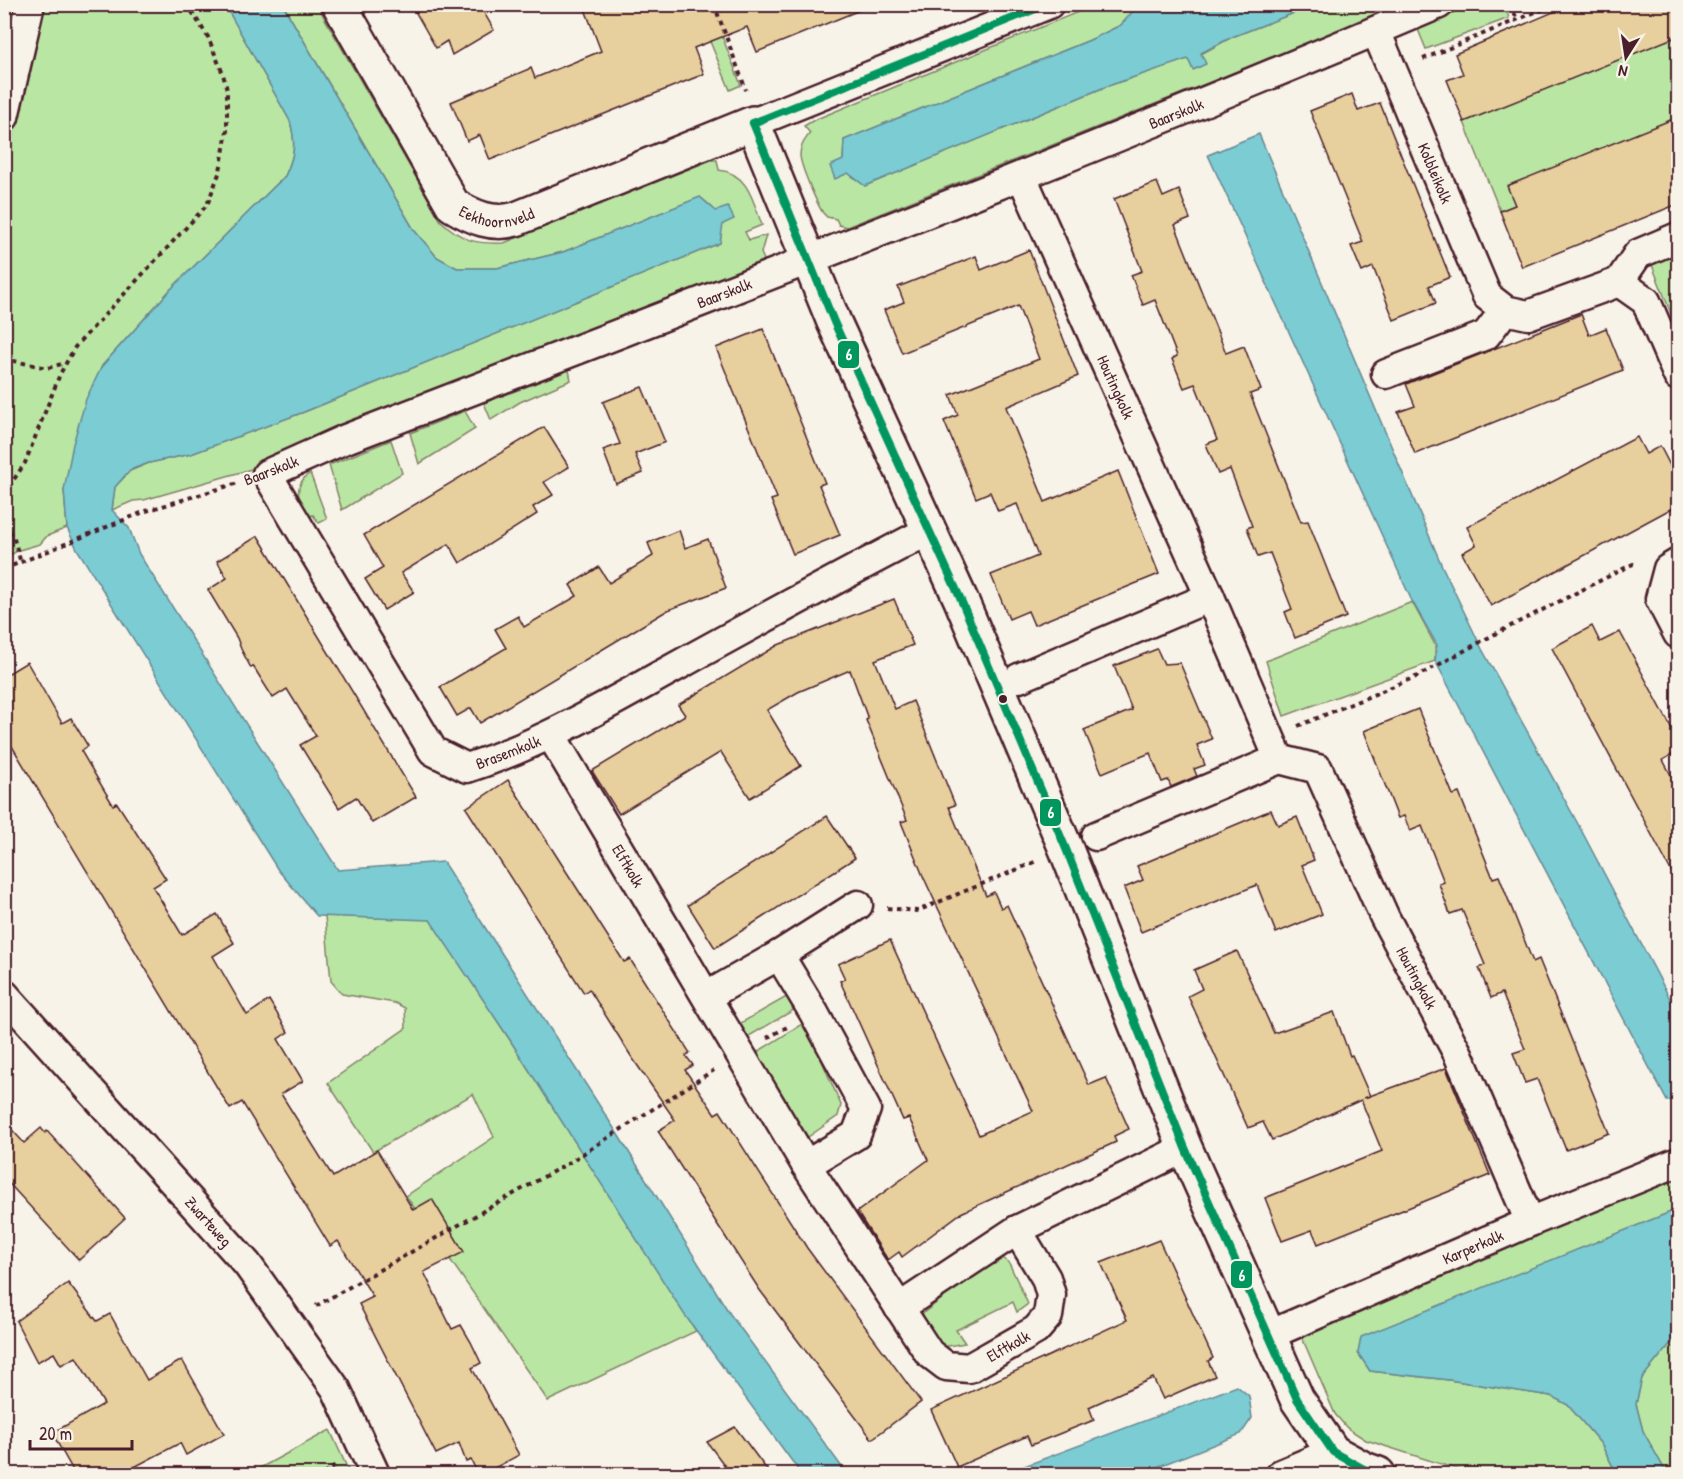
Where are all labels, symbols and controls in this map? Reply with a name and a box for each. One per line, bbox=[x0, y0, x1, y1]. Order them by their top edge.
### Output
north arrow bbox=[1596, 27, 1656, 87]
text: N bbox=[1616, 60, 1629, 83]
street label: Baarskolk bbox=[1145, 92, 1207, 134]
street label: Kolbleikolk bbox=[1413, 139, 1458, 207]
street label: Eekhoornveld bbox=[455, 200, 537, 233]
street label: Baarskolk bbox=[694, 272, 755, 313]
line badge: 6 bbox=[837, 340, 860, 369]
text: 6 bbox=[846, 343, 853, 365]
street label: Houtingkolk bbox=[1092, 351, 1140, 423]
street label: Baarskolk bbox=[240, 449, 302, 490]
unlabelled marker bbox=[997, 693, 1009, 705]
street label: Brasemkolk bbox=[472, 729, 544, 774]
line badge: 6 bbox=[1039, 798, 1062, 827]
text: 6 bbox=[1048, 801, 1055, 823]
street label: Elftkolk bbox=[607, 840, 650, 892]
street label: Houtingkolk bbox=[1391, 943, 1443, 1013]
street label: Zwarteweg bbox=[180, 1191, 237, 1251]
street label: Karperkolk bbox=[1439, 1224, 1507, 1270]
line badge: 6 bbox=[1230, 1260, 1253, 1289]
text: 6 bbox=[1239, 1264, 1246, 1286]
street label: Elftkolk bbox=[982, 1325, 1034, 1367]
scale bar bbox=[30, 1413, 132, 1451]
text: 20 m bbox=[39, 1421, 72, 1446]

